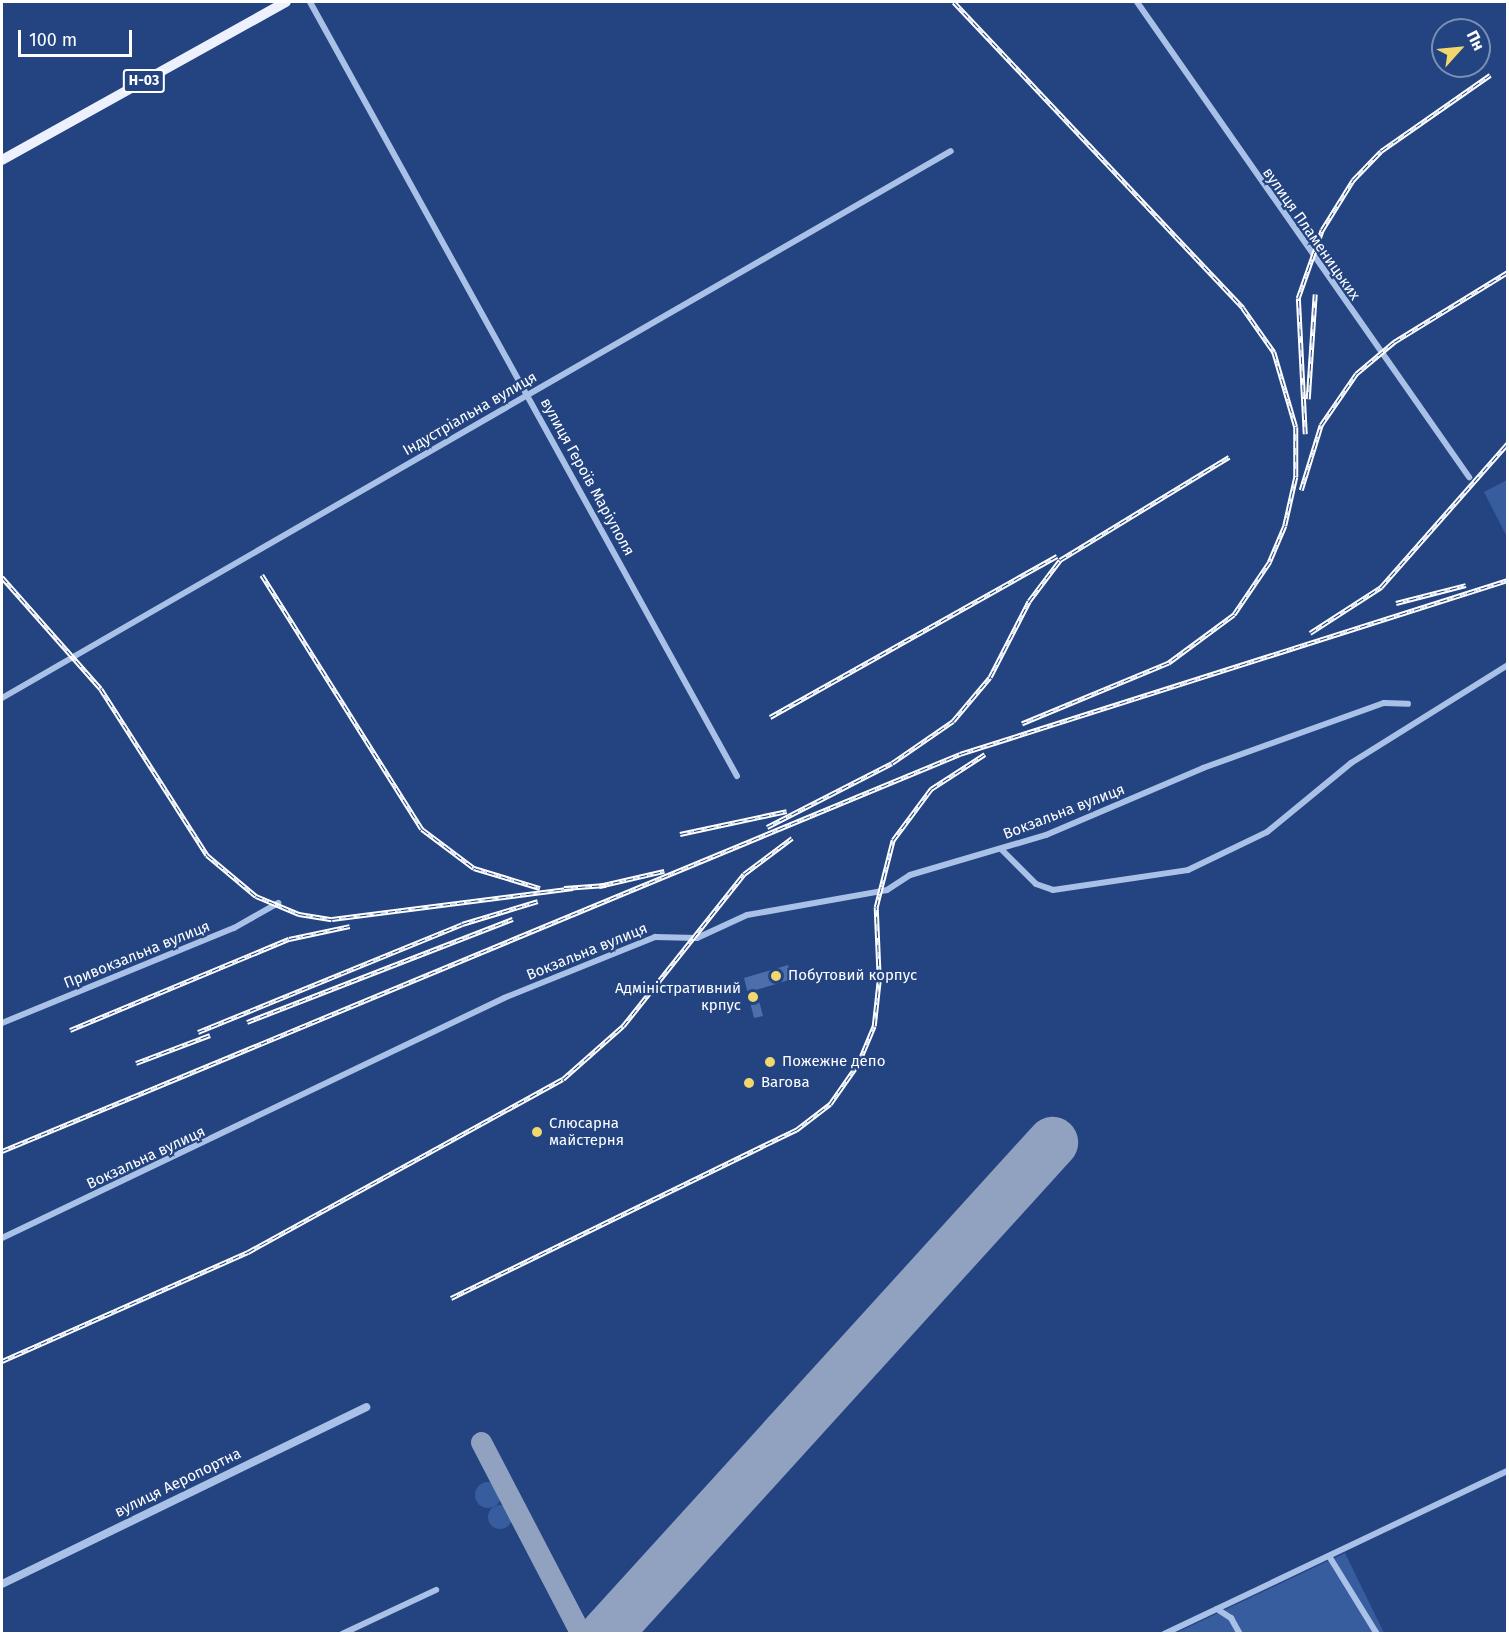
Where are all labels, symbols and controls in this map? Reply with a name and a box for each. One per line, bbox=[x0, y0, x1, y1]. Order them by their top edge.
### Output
scale bar bbox=[21, 18, 135, 56]
north arrow bbox=[1431, 18, 1491, 78]
text: Пн bbox=[1463, 27, 1489, 54]
text: 100 m bbox=[29, 29, 77, 51]
road number: Н-03 bbox=[122, 70, 166, 92]
street label: вулиця Пламеницьких bbox=[1258, 164, 1364, 304]
street label: Індустріальна вулиця bbox=[400, 368, 540, 460]
street label: вулиця Героїв Маріуполя bbox=[536, 395, 638, 559]
street label: Вокзальна вулиця bbox=[1001, 781, 1127, 843]
street label: Привокзальна вулиця bbox=[61, 917, 213, 993]
street label: Вокзальна вулиця bbox=[524, 920, 650, 984]
place label: Побутовий корпус bbox=[788, 967, 917, 985]
marker: Побутовий корпус bbox=[769, 969, 783, 983]
place label: Адміністративний крпус bbox=[615, 979, 741, 1014]
marker: Адміністративний крпус bbox=[746, 990, 760, 1004]
place label: Пожежне депо bbox=[782, 1053, 885, 1071]
marker: Пожежне депо bbox=[763, 1055, 777, 1069]
place label: Вагова bbox=[761, 1074, 810, 1092]
marker: Вагова bbox=[742, 1076, 756, 1090]
place label: Слюсарна майстерня bbox=[549, 1114, 624, 1149]
street label: Вокзальна вулиця bbox=[84, 1123, 208, 1193]
marker: Слюсарна майстерня bbox=[530, 1125, 544, 1139]
street label: вулиця Аеропортна bbox=[112, 1445, 244, 1521]

